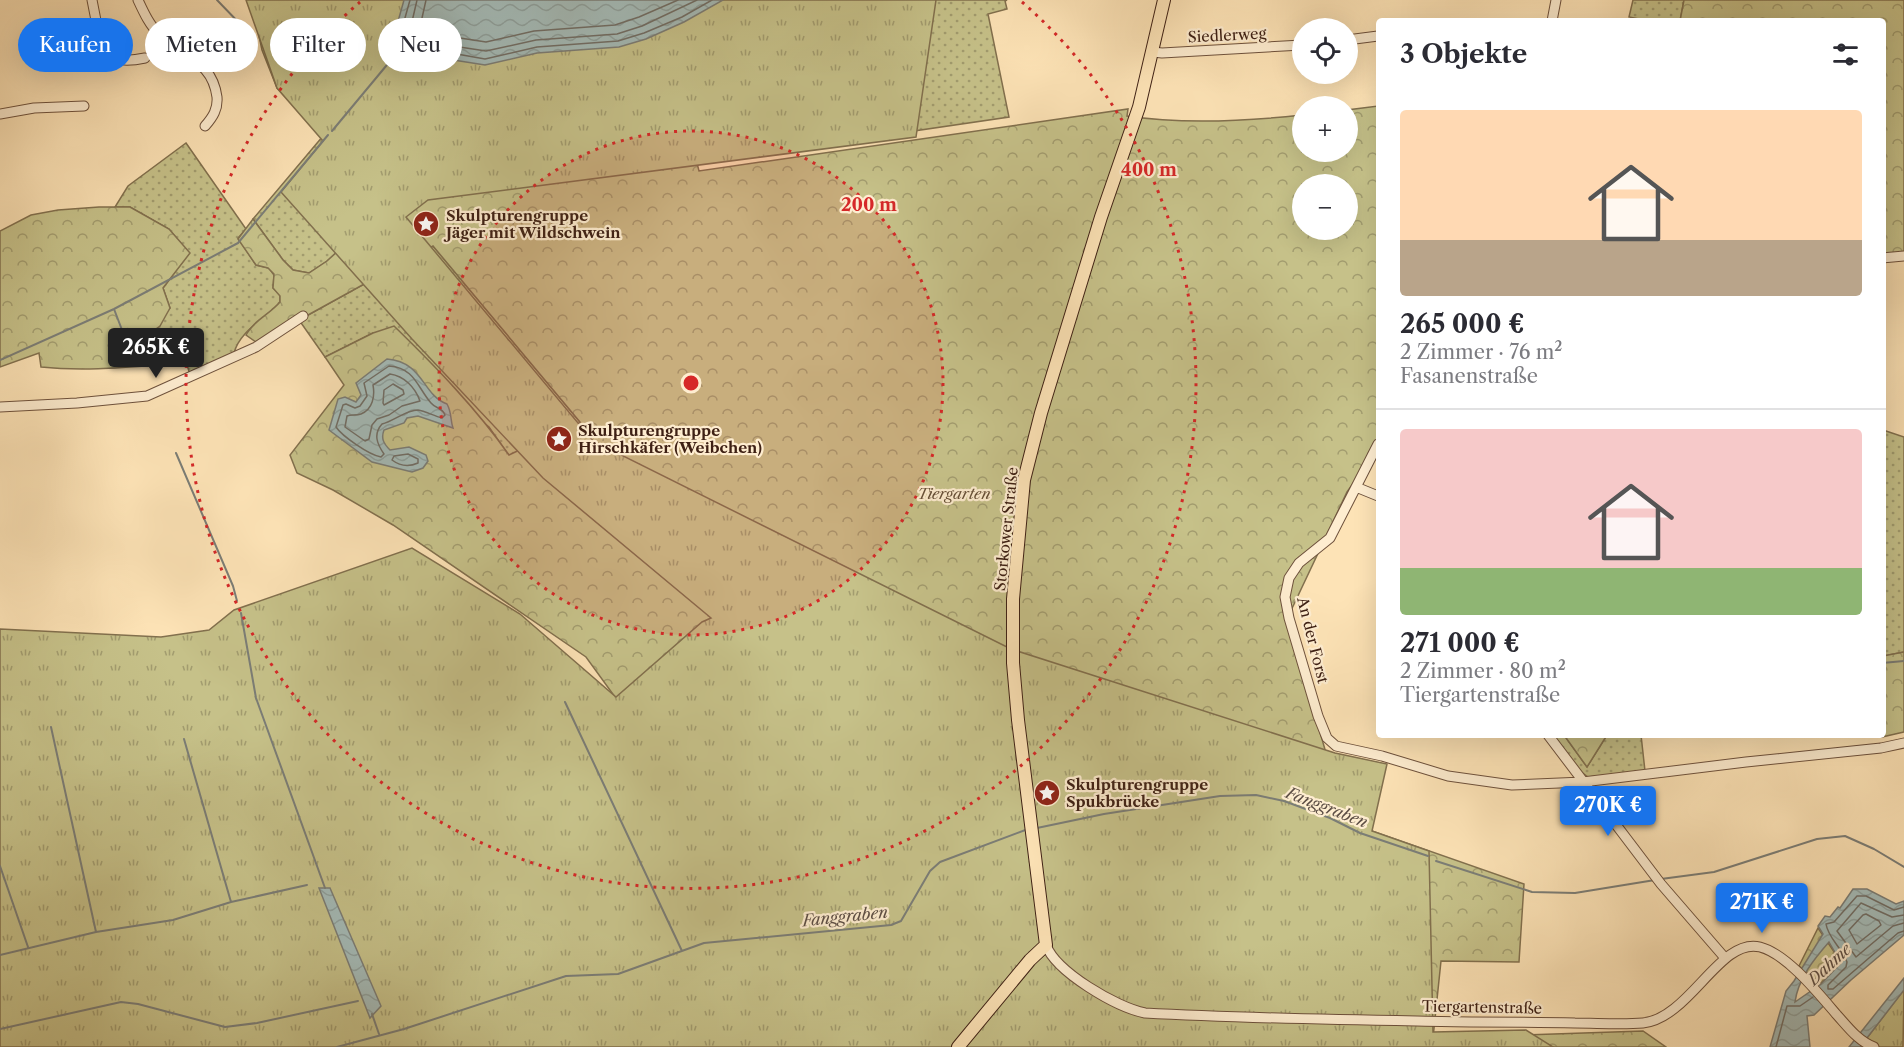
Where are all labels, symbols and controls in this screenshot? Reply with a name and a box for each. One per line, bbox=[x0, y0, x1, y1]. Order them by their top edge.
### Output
chip: Kaufen bbox=[18, 18, 133, 72]
chip: Mieten bbox=[145, 18, 258, 72]
chip: Filter bbox=[270, 18, 366, 72]
chip: Neu bbox=[378, 18, 462, 72]
map controls bbox=[1292, 18, 1358, 240]
button: locate bbox=[1292, 18, 1358, 84]
street label: Siedlerweg bbox=[1187, 23, 1267, 47]
text: 3 Objekte bbox=[1400, 38, 1527, 70]
icon: filters bbox=[1829, 38, 1862, 71]
button: + bbox=[1292, 96, 1358, 162]
icon: home bbox=[1577, 149, 1685, 257]
text: 400 m bbox=[1121, 159, 1177, 181]
button: − bbox=[1292, 174, 1358, 240]
text: 200 m bbox=[841, 194, 897, 216]
place label: Skulpturengruppe Jäger mit Wildschwein bbox=[443, 206, 621, 242]
place icon: Skulpturengruppe Jäger mit Wildschwein bbox=[411, 209, 441, 239]
text: 265 000 € bbox=[1400, 308, 1525, 340]
pin: 265K € bbox=[107, 328, 205, 379]
text: 265K € bbox=[122, 335, 190, 359]
text: 2 Zimmer · 76 m² bbox=[1400, 340, 1562, 364]
text: Fasanenstraße bbox=[1400, 364, 1538, 388]
centre of rings bbox=[681, 373, 701, 393]
place label: Skulpturengruppe Hirschkäfer (Weibchen) bbox=[578, 421, 762, 457]
place icon: Skulpturengruppe Hirschkäfer (Weibchen) bbox=[544, 424, 574, 454]
street label: Storkower Straße bbox=[990, 466, 1022, 592]
icon: home bbox=[1577, 468, 1685, 576]
park label: Tiergarten bbox=[918, 484, 990, 503]
street label: An der Forst bbox=[1293, 594, 1333, 686]
text: 271 000 € bbox=[1400, 627, 1520, 659]
text: 2 Zimmer · 80 m² bbox=[1400, 659, 1566, 683]
text: Tiergartenstraße bbox=[1400, 683, 1560, 707]
place label: Skulpturengruppe Spukbrücke bbox=[1066, 775, 1208, 811]
place icon: Skulpturengruppe Spukbrücke bbox=[1032, 778, 1062, 808]
water label: Fanggraben bbox=[1281, 782, 1371, 832]
pin: 270K € bbox=[1559, 786, 1657, 837]
text: 270K € bbox=[1574, 793, 1642, 817]
pin: 271K € bbox=[1713, 883, 1811, 934]
text: 271K € bbox=[1730, 890, 1794, 914]
water label: Fanggraben bbox=[799, 902, 889, 931]
water label: Dahme bbox=[1802, 938, 1856, 990]
street label: Tiergartenstraße bbox=[1422, 996, 1542, 1018]

